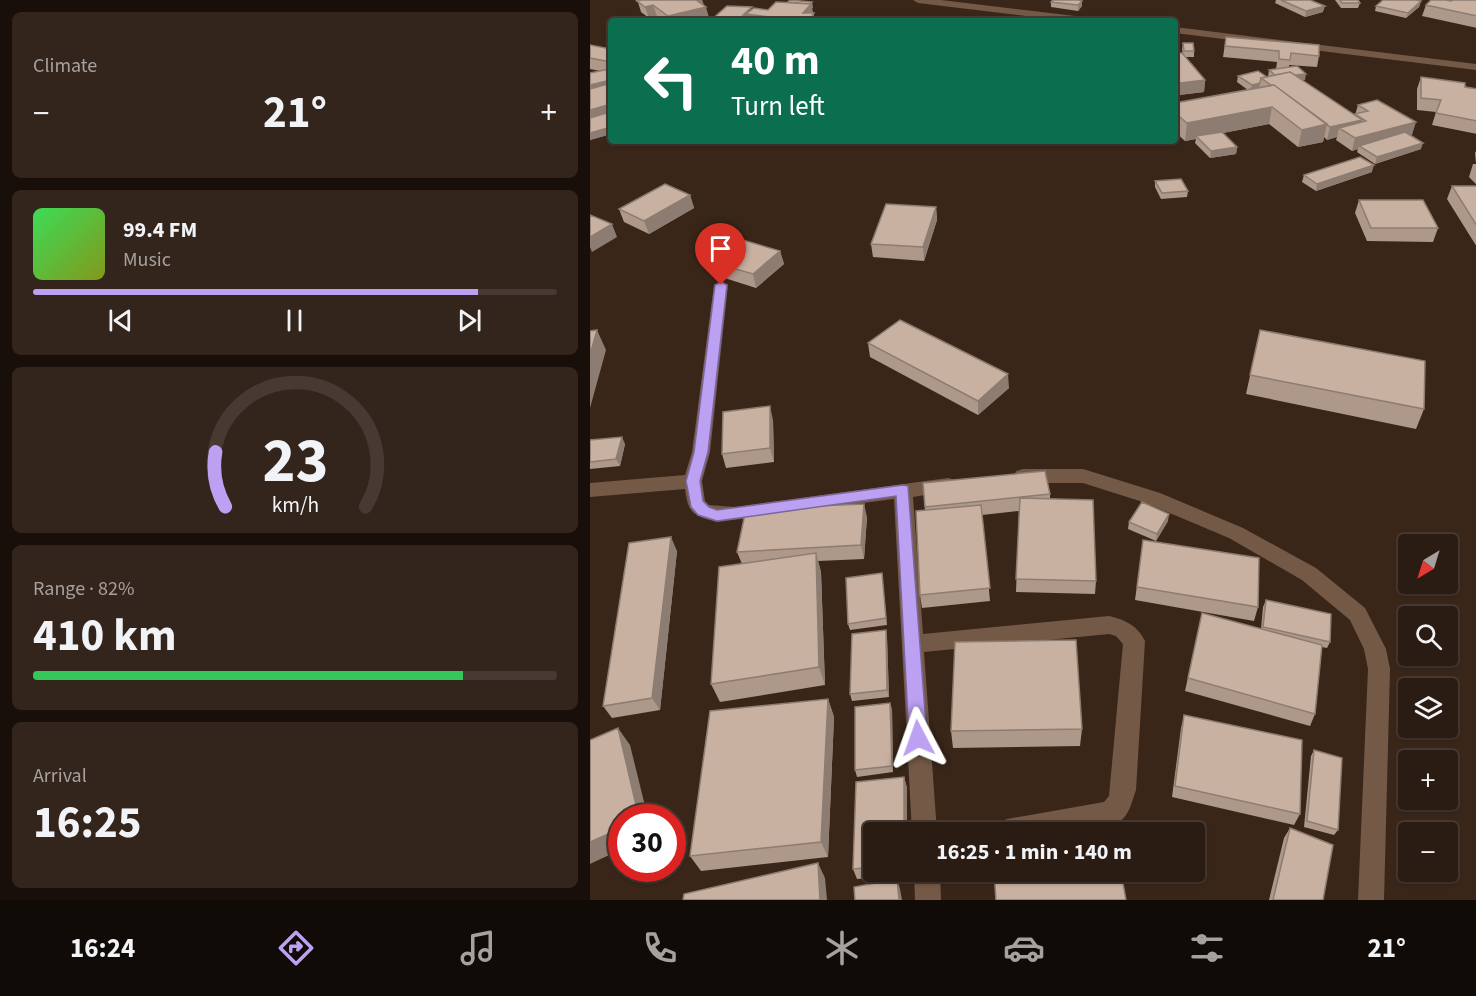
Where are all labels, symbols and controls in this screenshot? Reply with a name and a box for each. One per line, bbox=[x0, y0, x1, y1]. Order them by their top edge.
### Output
text: 40 m bbox=[731, 31, 820, 91]
icon: left bbox=[632, 42, 710, 120]
text: Climate bbox=[33, 52, 97, 80]
text: 21° bbox=[263, 81, 327, 145]
text: Turn left bbox=[731, 87, 825, 126]
text: − bbox=[33, 90, 49, 137]
text: + bbox=[541, 90, 557, 137]
text: 99.4 FM bbox=[123, 214, 197, 246]
pin bbox=[695, 223, 746, 285]
icon: arrive bbox=[704, 232, 737, 265]
text: Music bbox=[123, 246, 171, 274]
icon: previous bbox=[104, 304, 137, 337]
icon: pause bbox=[278, 304, 311, 337]
icon: next bbox=[453, 304, 486, 337]
text: 23 bbox=[262, 417, 328, 506]
text: km/h bbox=[271, 490, 319, 521]
north arrow bbox=[1398, 534, 1458, 594]
map controls bbox=[1398, 534, 1458, 882]
text: Range · 82% bbox=[33, 575, 134, 603]
text: 410 km bbox=[33, 604, 177, 668]
button: search bbox=[1398, 606, 1458, 666]
button: layers bbox=[1398, 678, 1458, 738]
position arrow bbox=[886, 706, 950, 770]
button: + bbox=[1398, 750, 1458, 810]
text: Arrival bbox=[33, 762, 87, 790]
text: 16:25 bbox=[33, 791, 142, 855]
speed limit sign: 30 bbox=[608, 804, 686, 882]
button: − bbox=[1398, 822, 1458, 882]
text: 16:25 · 1 min · 140 m bbox=[936, 836, 1132, 868]
icon: directions bbox=[275, 927, 317, 969]
icon: music bbox=[457, 927, 499, 969]
icon: phone bbox=[639, 927, 681, 969]
icon: climate bbox=[821, 927, 863, 969]
icon: car bbox=[1003, 927, 1045, 969]
icon: filters bbox=[1186, 927, 1228, 969]
text: 16:24 bbox=[70, 929, 135, 968]
text: 21° bbox=[1368, 929, 1406, 968]

